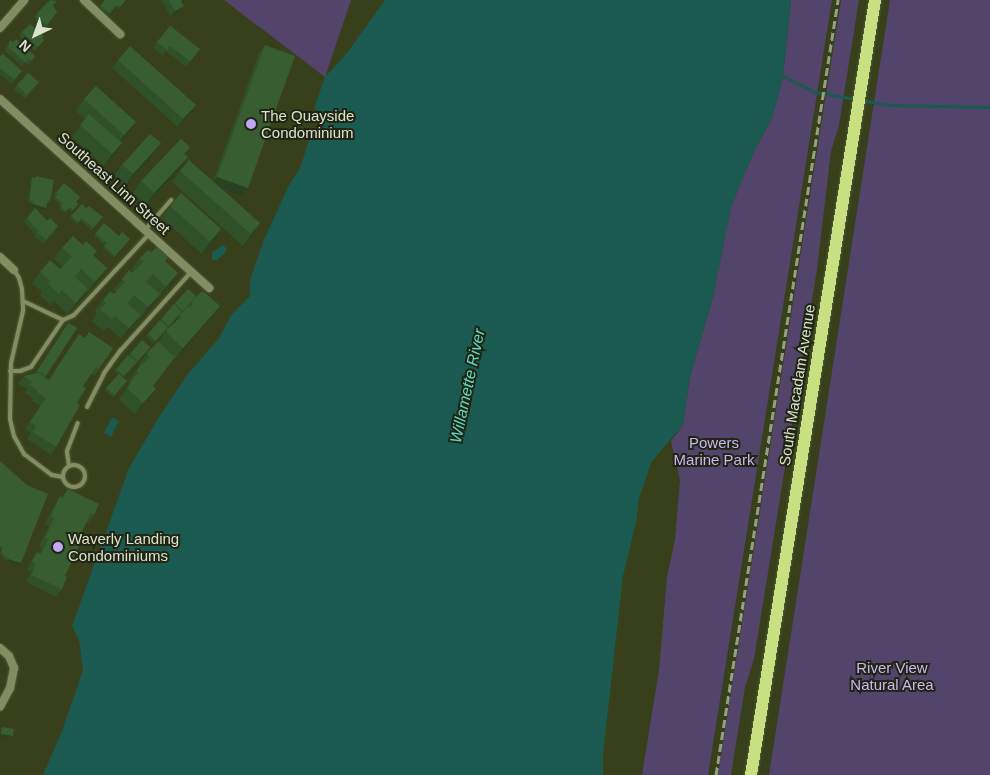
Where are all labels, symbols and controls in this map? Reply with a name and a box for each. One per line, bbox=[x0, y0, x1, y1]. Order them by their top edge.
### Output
north arrow bbox=[10, 10, 60, 60]
text: N bbox=[16, 37, 34, 55]
place label: The Quayside Condominium bbox=[261, 106, 354, 141]
marker: The Quayside Condominium bbox=[245, 118, 257, 130]
street label: Southeast Linn Street bbox=[54, 128, 174, 238]
street label: South Macadam Avenue bbox=[775, 303, 819, 467]
water label: Willamette River bbox=[447, 327, 489, 445]
park label: Powers Marine Park bbox=[674, 433, 754, 468]
place label: Waverly Landing Condominiums bbox=[68, 529, 179, 564]
marker: Waverly Landing Condominiums bbox=[52, 541, 64, 553]
park label: River View Natural Area bbox=[850, 658, 934, 693]

